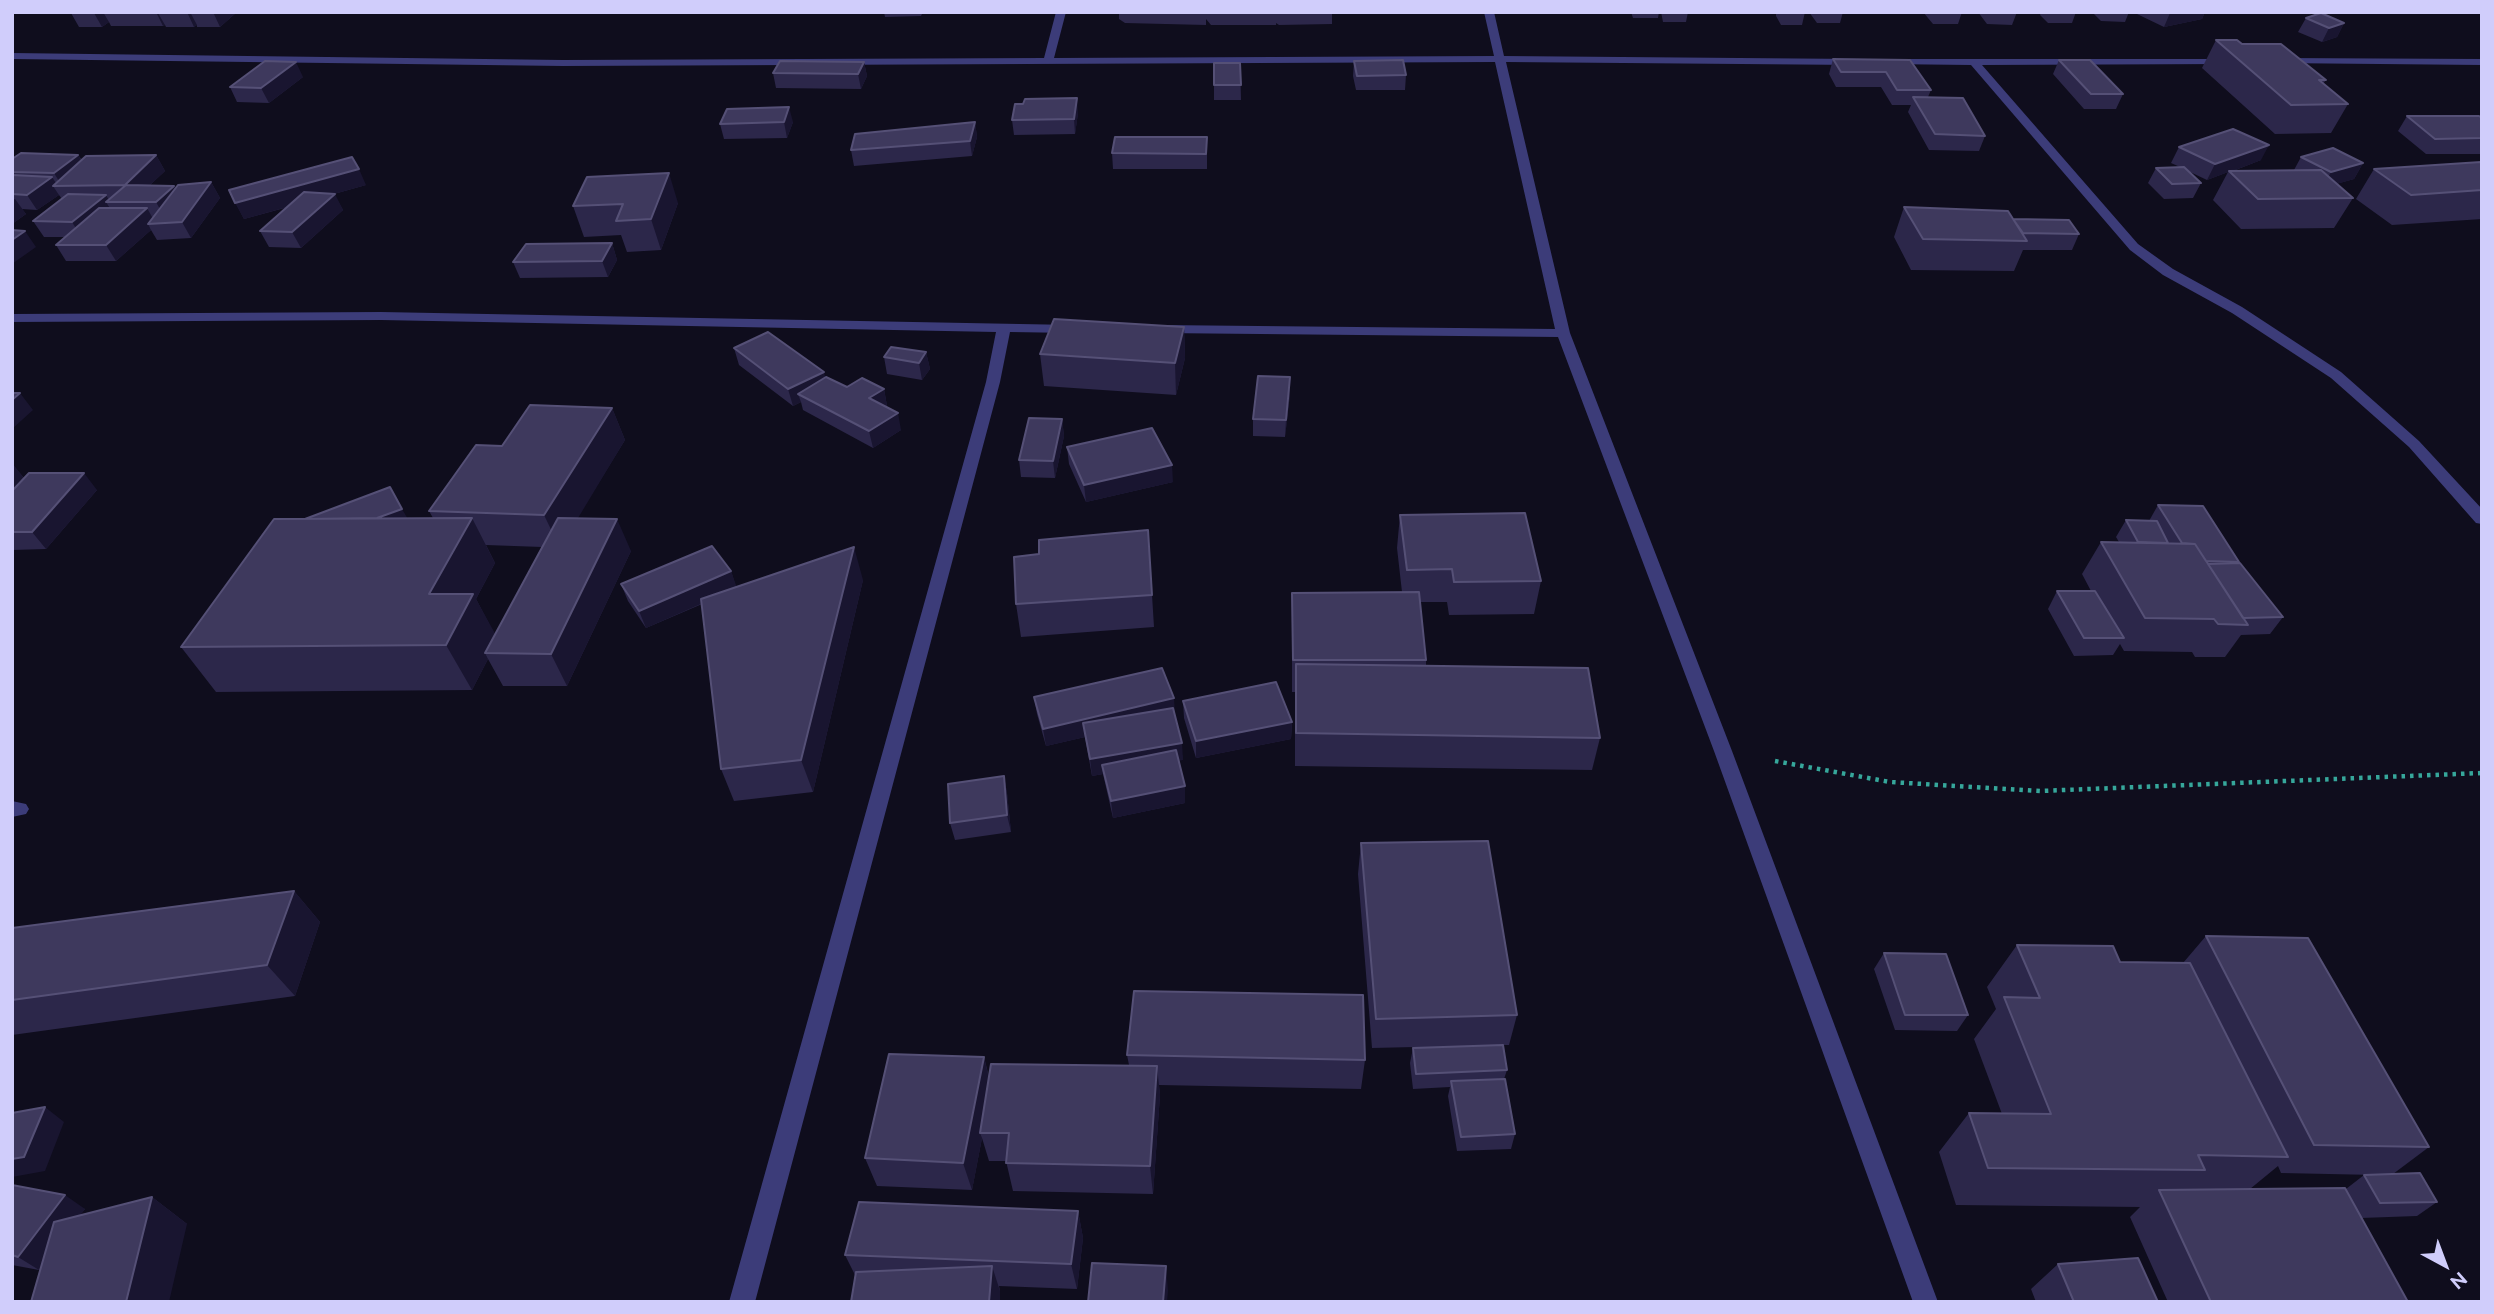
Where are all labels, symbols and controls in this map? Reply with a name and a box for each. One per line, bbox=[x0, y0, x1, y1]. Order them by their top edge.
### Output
north arrow bbox=[2410, 1230, 2480, 1300]
text: N bbox=[2446, 1268, 2471, 1294]

